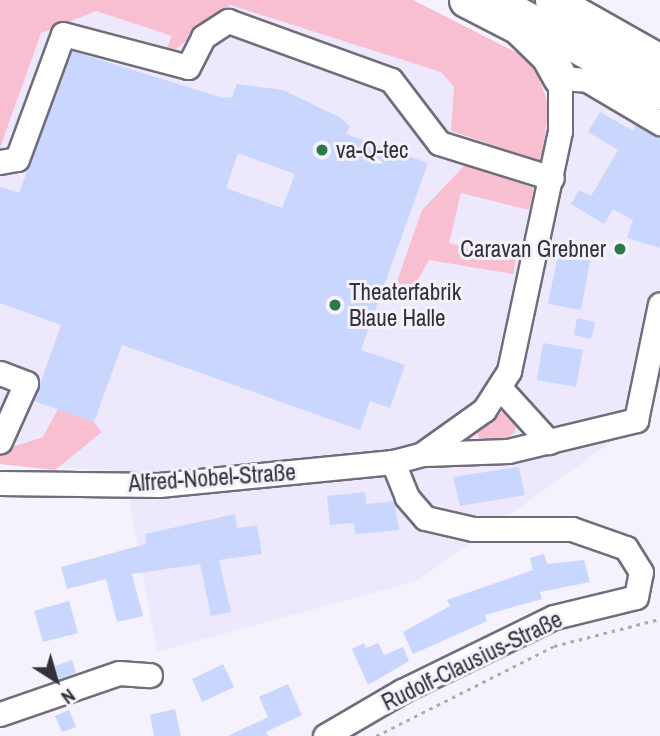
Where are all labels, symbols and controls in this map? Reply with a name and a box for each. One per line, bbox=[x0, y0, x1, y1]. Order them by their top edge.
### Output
place label: va-Q-tec bbox=[336, 136, 408, 164]
marker: va-Q-tec bbox=[314, 142, 330, 158]
place label: Caravan Grebner bbox=[460, 235, 606, 263]
marker: Caravan Grebner bbox=[612, 241, 628, 257]
place label: Theaterfabrik Blaue Halle bbox=[349, 278, 461, 332]
marker: Theaterfabrik Blaue Halle bbox=[327, 297, 343, 313]
street label: Alfred-Nobel-Straße bbox=[127, 458, 297, 498]
street label: Rudolf-Clausius-Straße bbox=[377, 605, 567, 717]
north arrow bbox=[21, 645, 91, 715]
text: N bbox=[56, 683, 81, 711]

